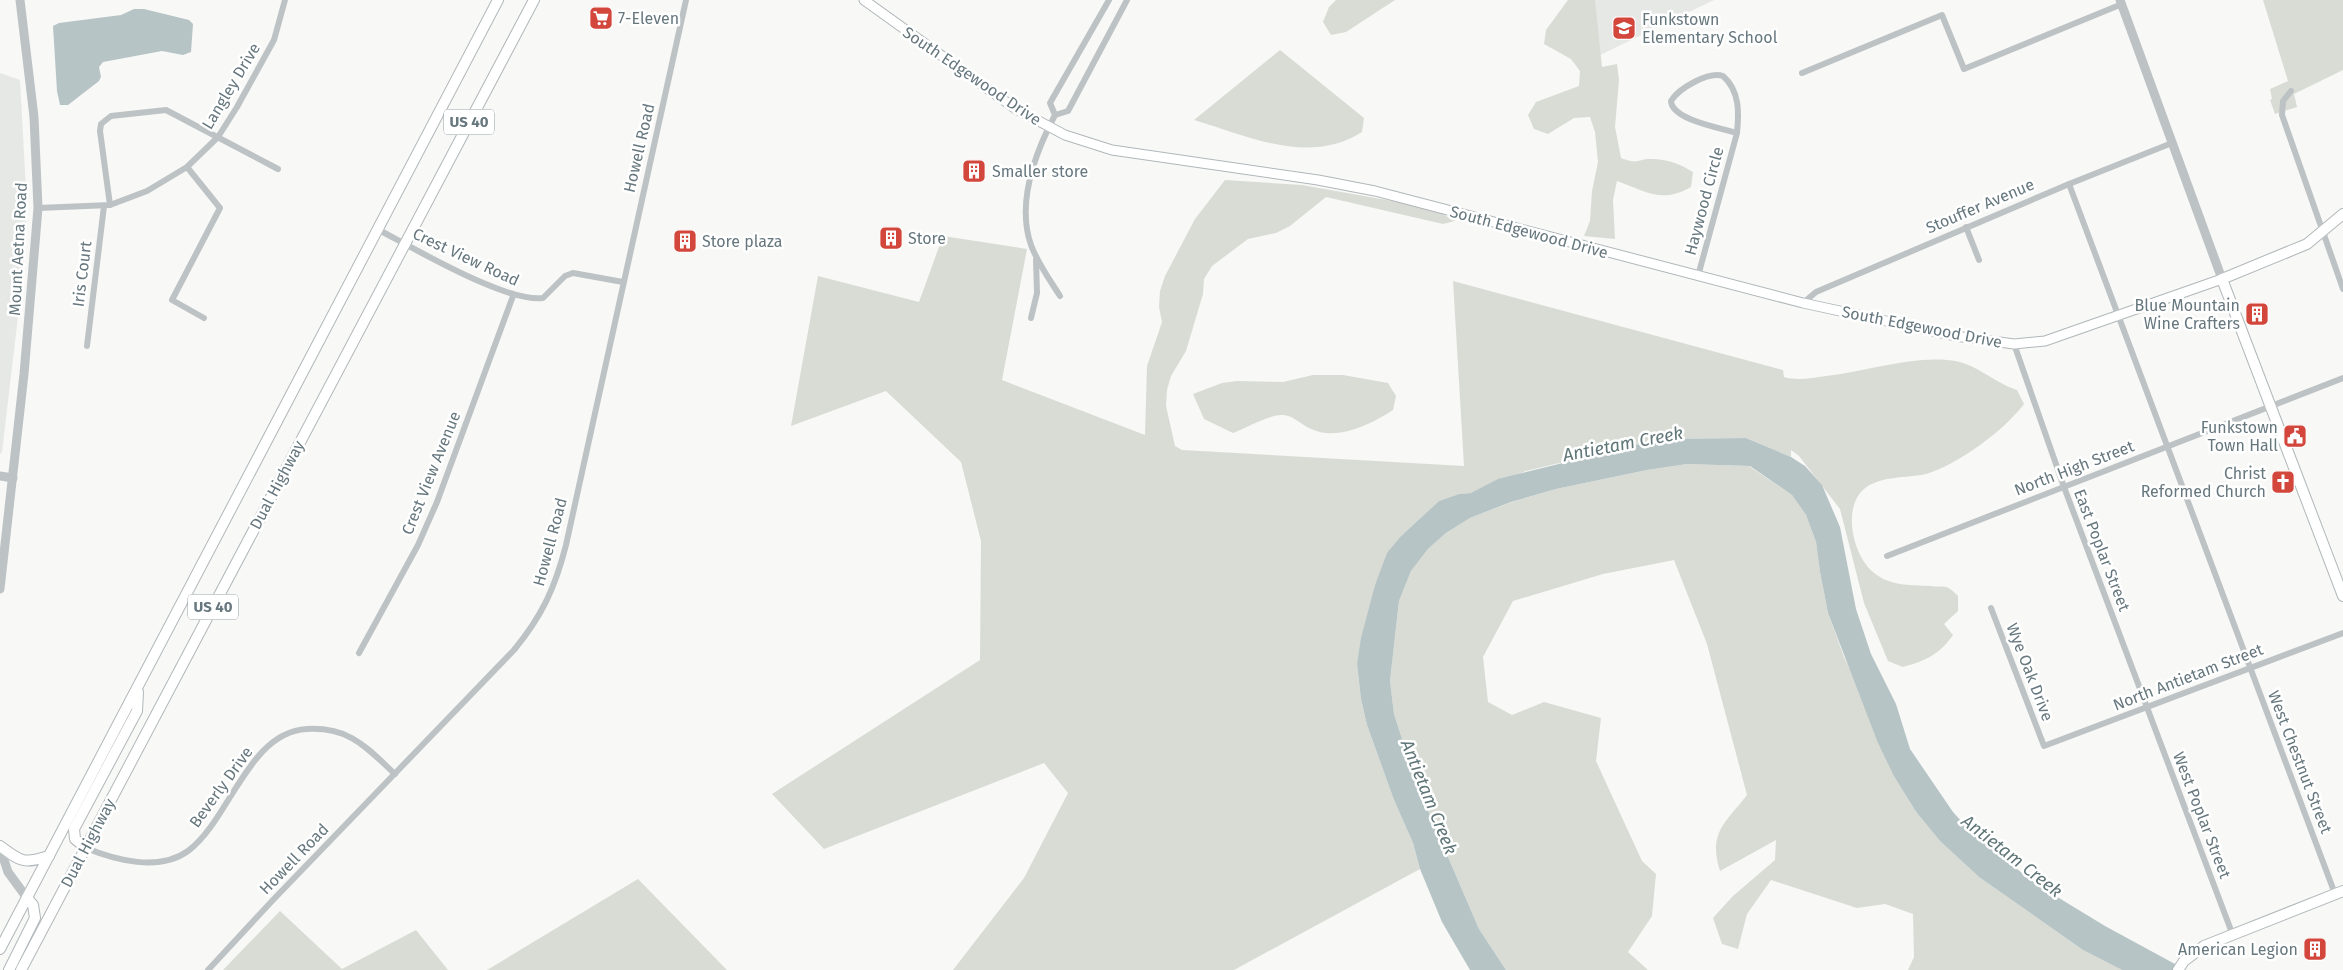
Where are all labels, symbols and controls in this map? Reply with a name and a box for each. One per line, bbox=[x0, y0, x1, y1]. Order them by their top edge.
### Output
supermarket icon: 7-Eleven bbox=[588, 5, 614, 31]
place label: 7-Eleven bbox=[618, 9, 679, 28]
place label: Funkstown Elementary School bbox=[1642, 10, 1778, 47]
school or university icon: Funkstown Elementary School bbox=[1611, 15, 1637, 41]
street label: South Edgewood Drive bbox=[899, 23, 1045, 129]
street label: Langley Drive bbox=[198, 39, 264, 133]
street label: Howell Road bbox=[620, 102, 658, 194]
road number: US 40 bbox=[444, 110, 494, 134]
street label: Haywood Circle bbox=[1680, 145, 1728, 257]
building icon: Smaller store bbox=[961, 158, 987, 184]
place label: Smaller store bbox=[992, 162, 1088, 181]
street label: Stouffer Avenue bbox=[1923, 175, 2037, 237]
street label: Mount Aetna Road bbox=[5, 182, 31, 316]
street label: South Edgewood Drive bbox=[1448, 202, 1610, 262]
street label: Crest View Road bbox=[410, 224, 522, 290]
building icon: Store bbox=[878, 225, 904, 251]
building icon: Store plaza bbox=[672, 228, 698, 254]
place label: Store bbox=[908, 229, 946, 248]
place label: Store plaza bbox=[702, 232, 783, 251]
street label: Iris Court bbox=[69, 240, 96, 308]
place label: Blue Mountain Wine Crafters bbox=[2135, 296, 2240, 333]
building icon: Blue Mountain Wine Crafters bbox=[2244, 301, 2270, 327]
street label: South Edgewood Drive bbox=[1840, 302, 2004, 352]
street label: Crest View Avenue bbox=[398, 408, 464, 538]
place label: Funkstown Town Hall bbox=[2201, 418, 2278, 455]
water label: Antietam Creek bbox=[1560, 422, 1685, 467]
public building icon: Funkstown Town Hall bbox=[2282, 423, 2308, 449]
street label: North High Street bbox=[2012, 436, 2137, 500]
street label: Dual Highway bbox=[246, 437, 308, 533]
place label: Christ Reformed Church bbox=[2141, 464, 2266, 501]
church icon: Christ Reformed Church bbox=[2270, 469, 2296, 495]
street label: East Poplar Street bbox=[2070, 486, 2134, 614]
street label: Howell Road bbox=[529, 496, 571, 588]
road number: US 40 bbox=[188, 594, 238, 620]
street label: Wye Oak Drive bbox=[2003, 620, 2057, 724]
street label: North Antietam Street bbox=[2110, 640, 2266, 714]
street label: West Chestnut Street bbox=[2264, 688, 2336, 836]
water label: Antietam Creek bbox=[1396, 735, 1462, 858]
street label: Beverly Drive bbox=[185, 743, 257, 831]
street label: West Poplar Street bbox=[2169, 749, 2235, 881]
street label: Dual Highway bbox=[57, 795, 119, 891]
water label: Antietam Creek bbox=[1956, 809, 2067, 902]
street label: Howell Road bbox=[256, 820, 332, 898]
building icon: American Legion bbox=[2302, 936, 2328, 962]
place label: American Legion bbox=[2178, 940, 2298, 959]

